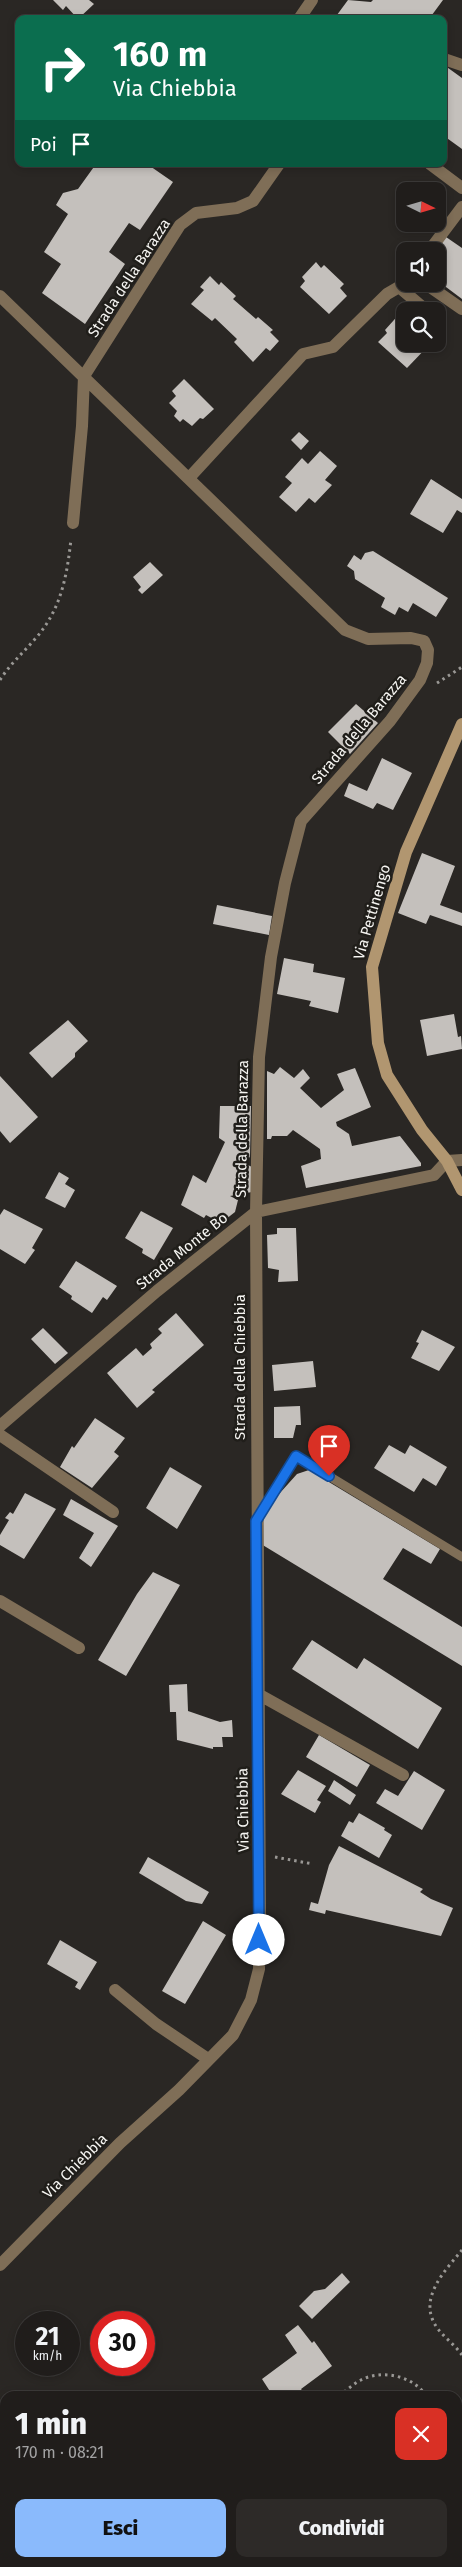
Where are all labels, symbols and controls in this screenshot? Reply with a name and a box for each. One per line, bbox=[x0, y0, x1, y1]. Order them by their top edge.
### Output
text: 160 m bbox=[113, 33, 207, 75]
icon: right bbox=[30, 35, 95, 100]
text: Via Chiebbia bbox=[113, 75, 237, 102]
icon: arrive bbox=[67, 130, 95, 158]
text: Poi bbox=[30, 133, 57, 156]
north arrow bbox=[396, 182, 446, 232]
map controls bbox=[396, 182, 446, 352]
street label: Strada della Barazza bbox=[84, 215, 174, 341]
button: sound bbox=[396, 242, 446, 292]
button: search bbox=[396, 302, 446, 352]
street label: Strada della Barazza bbox=[308, 670, 410, 788]
street label: Via Pettinengo bbox=[350, 862, 394, 962]
street label: Strada della Barazza bbox=[232, 1060, 252, 1198]
street label: Strada Monte Bo bbox=[133, 1209, 231, 1293]
street label: Strada della Chiebbia bbox=[231, 1294, 249, 1440]
pin bbox=[308, 1425, 350, 1476]
icon: arrive bbox=[315, 1432, 343, 1460]
street label: Via Chiebbia bbox=[233, 1768, 253, 1852]
position arrow bbox=[232, 1913, 284, 1965]
street label: Via Chiebbia bbox=[39, 2130, 111, 2202]
speed limit sign: 30 bbox=[90, 2311, 155, 2376]
text: 21 bbox=[36, 2322, 59, 2352]
text: km/h bbox=[33, 2349, 62, 2363]
text: 1 min bbox=[15, 2406, 87, 2442]
button: close bbox=[395, 2408, 447, 2460]
text: 170 m · 08:21 bbox=[15, 2443, 104, 2462]
button: Esci bbox=[15, 2499, 226, 2557]
button: Condividi bbox=[236, 2499, 447, 2557]

